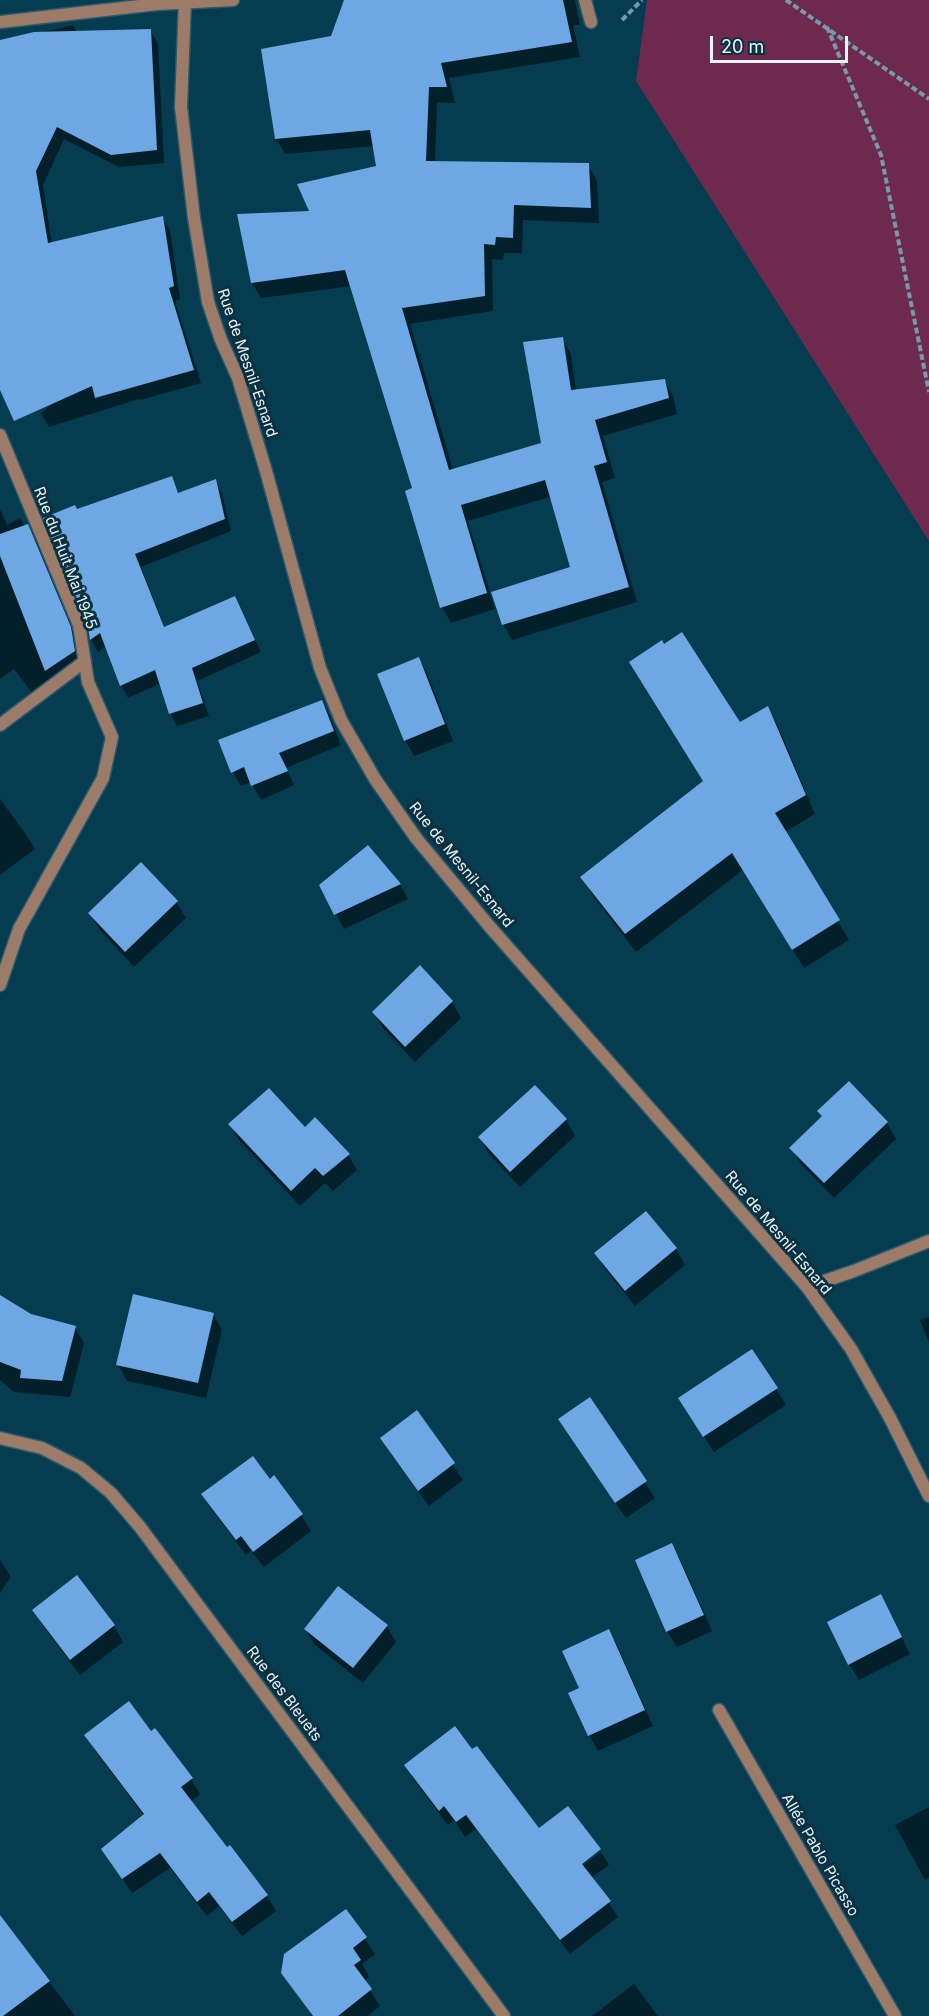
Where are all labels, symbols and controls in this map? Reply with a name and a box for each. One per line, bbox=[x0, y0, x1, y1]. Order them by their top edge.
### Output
scale bar bbox=[713, 24, 851, 62]
text: 20 m bbox=[721, 36, 764, 57]
street label: Rue de Mesnil-Esnard bbox=[213, 286, 281, 440]
street label: Rue du Huit Mai 1945 bbox=[30, 484, 100, 632]
street label: Rue de Mesnil-Esnard bbox=[405, 799, 517, 931]
street label: Rue de Mesnil-Esnard bbox=[721, 1168, 835, 1298]
street label: Rue des Bleuets bbox=[242, 1643, 326, 1745]
street label: Allée Pablo Picasso bbox=[778, 1791, 862, 1919]

